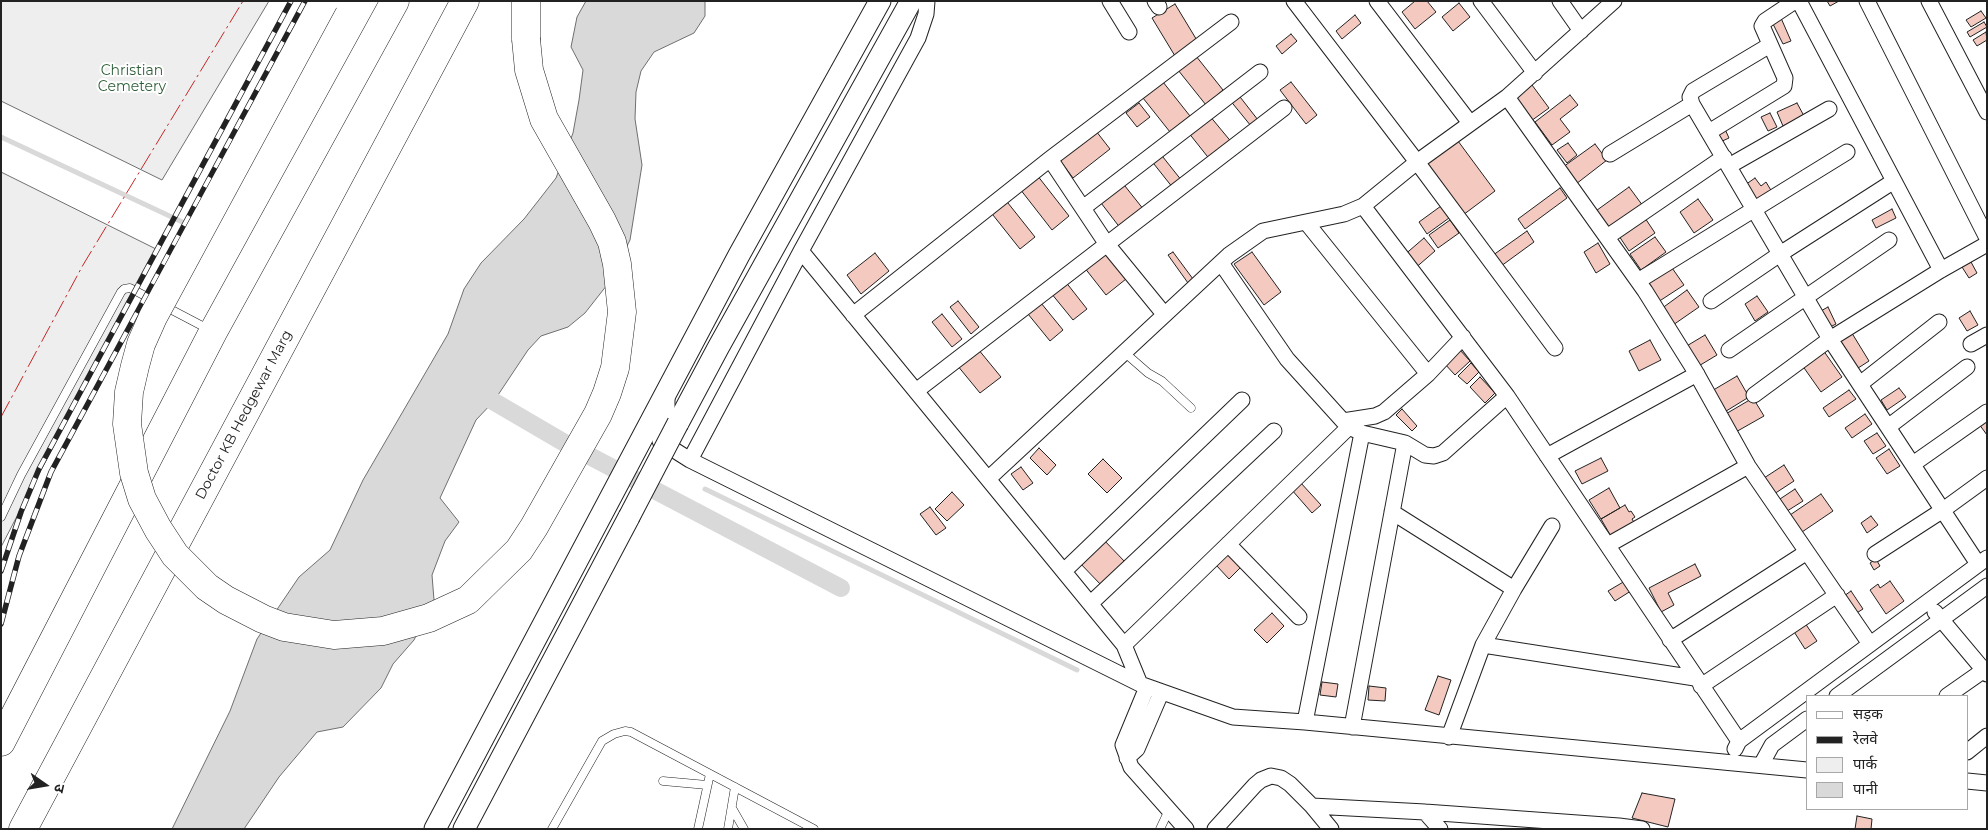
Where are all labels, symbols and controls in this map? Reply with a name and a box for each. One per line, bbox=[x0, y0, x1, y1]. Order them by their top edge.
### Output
park label: Christian Cemetery bbox=[98, 63, 166, 95]
street label: Doctor KB Hedgewar Marg bbox=[192, 327, 296, 503]
legend bbox=[1806, 695, 1968, 810]
text: सड़क bbox=[1853, 704, 1883, 723]
text: रेलवे bbox=[1853, 729, 1878, 748]
text: पार्क bbox=[1853, 754, 1877, 773]
north arrow bbox=[20, 760, 70, 810]
text: पानी bbox=[1853, 779, 1878, 798]
text: उ bbox=[50, 782, 69, 794]

